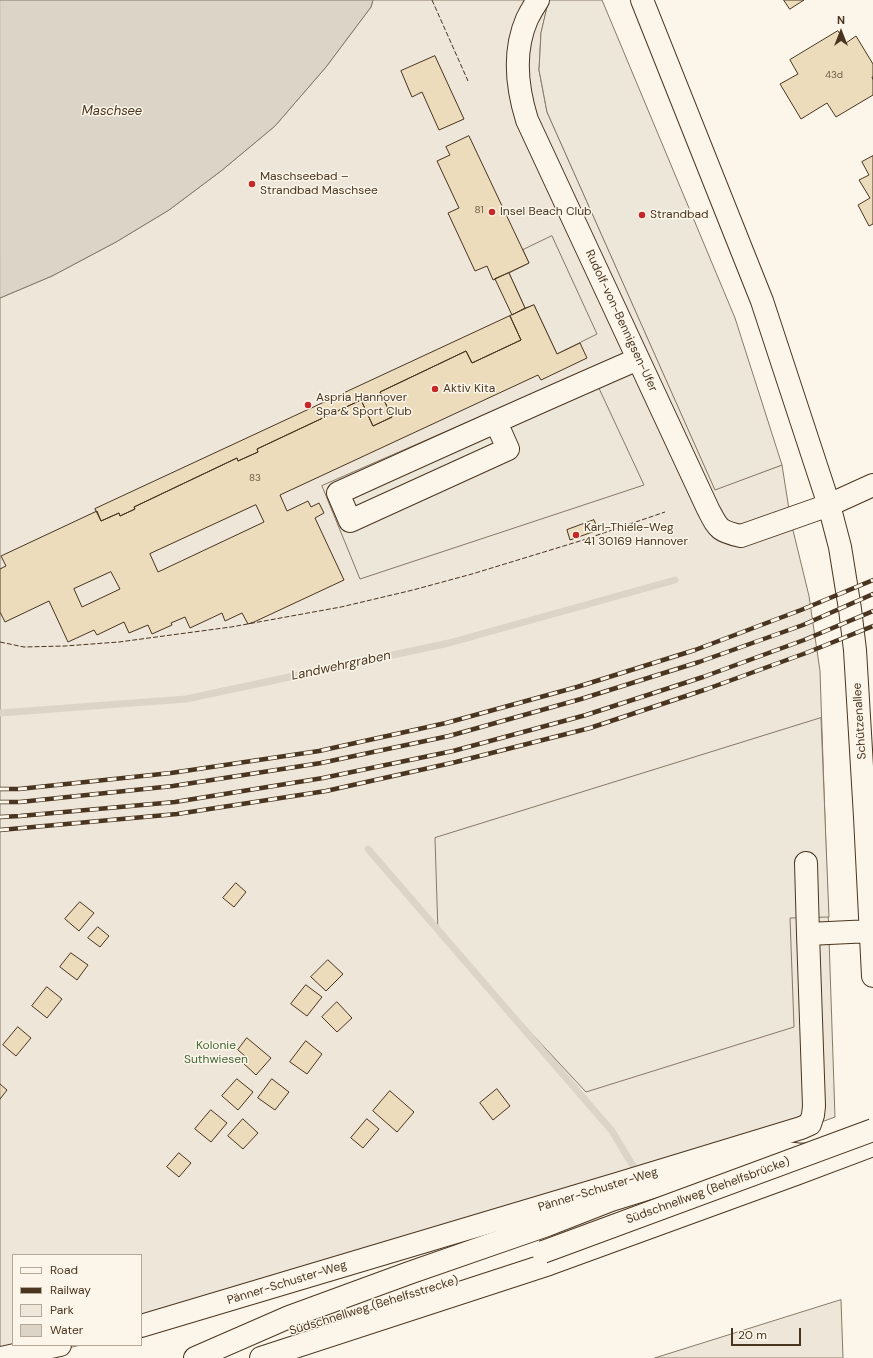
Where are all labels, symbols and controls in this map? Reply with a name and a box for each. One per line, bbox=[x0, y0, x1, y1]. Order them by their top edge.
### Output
north arrow bbox=[821, 12, 861, 52]
text: N bbox=[837, 13, 845, 27]
house number: 43d bbox=[825, 69, 843, 81]
water label: Maschsee bbox=[82, 104, 142, 120]
place label: Maschseebad – Strandbad Maschsee bbox=[260, 170, 378, 198]
marker: Maschseebad – Strandbad Maschsee bbox=[247, 179, 257, 189]
house number: 81 bbox=[475, 204, 483, 216]
place label: Insel Beach Club bbox=[500, 205, 592, 219]
marker: Insel Beach Club bbox=[487, 207, 497, 217]
place label: Strandbad bbox=[650, 208, 709, 222]
marker: Strandbad bbox=[637, 210, 647, 220]
street label: Rudolf-von-Bennigsen-Ufer bbox=[582, 248, 660, 394]
place label: Aktiv Kita bbox=[443, 382, 495, 396]
marker: Aktiv Kita bbox=[430, 384, 440, 394]
place label: Aspria Hannover Spa & Sport Club bbox=[316, 391, 412, 419]
marker: Aspria Hannover Spa & Sport Club bbox=[303, 400, 313, 410]
house number: 83 bbox=[249, 472, 261, 484]
place label: Karl-Thiele-Weg 41 30169 Hannover bbox=[584, 521, 688, 549]
marker: Karl-Thiele-Weg 41 30169 Hannover bbox=[571, 530, 581, 540]
water label: Landwehrgraben bbox=[290, 648, 392, 684]
street label: Schützenallee bbox=[850, 682, 870, 760]
park label: Kolonie Suthwiesen bbox=[184, 1039, 248, 1067]
street label: Südschnellweg (Behelfsbrücke) bbox=[624, 1155, 792, 1227]
street label: Pänner-Schuster-Weg bbox=[536, 1165, 660, 1215]
legend bbox=[12, 1254, 142, 1346]
street label: Pänner-Schuster-Weg bbox=[225, 1258, 349, 1308]
text: Road bbox=[50, 1262, 78, 1278]
street label: Südschnellweg (Behelfsstrecke) bbox=[288, 1273, 460, 1339]
text: Railway bbox=[50, 1282, 91, 1298]
text: Park bbox=[50, 1302, 74, 1318]
scale bar bbox=[733, 1320, 803, 1346]
text: Water bbox=[50, 1322, 83, 1338]
text: 20 m bbox=[738, 1327, 767, 1343]

